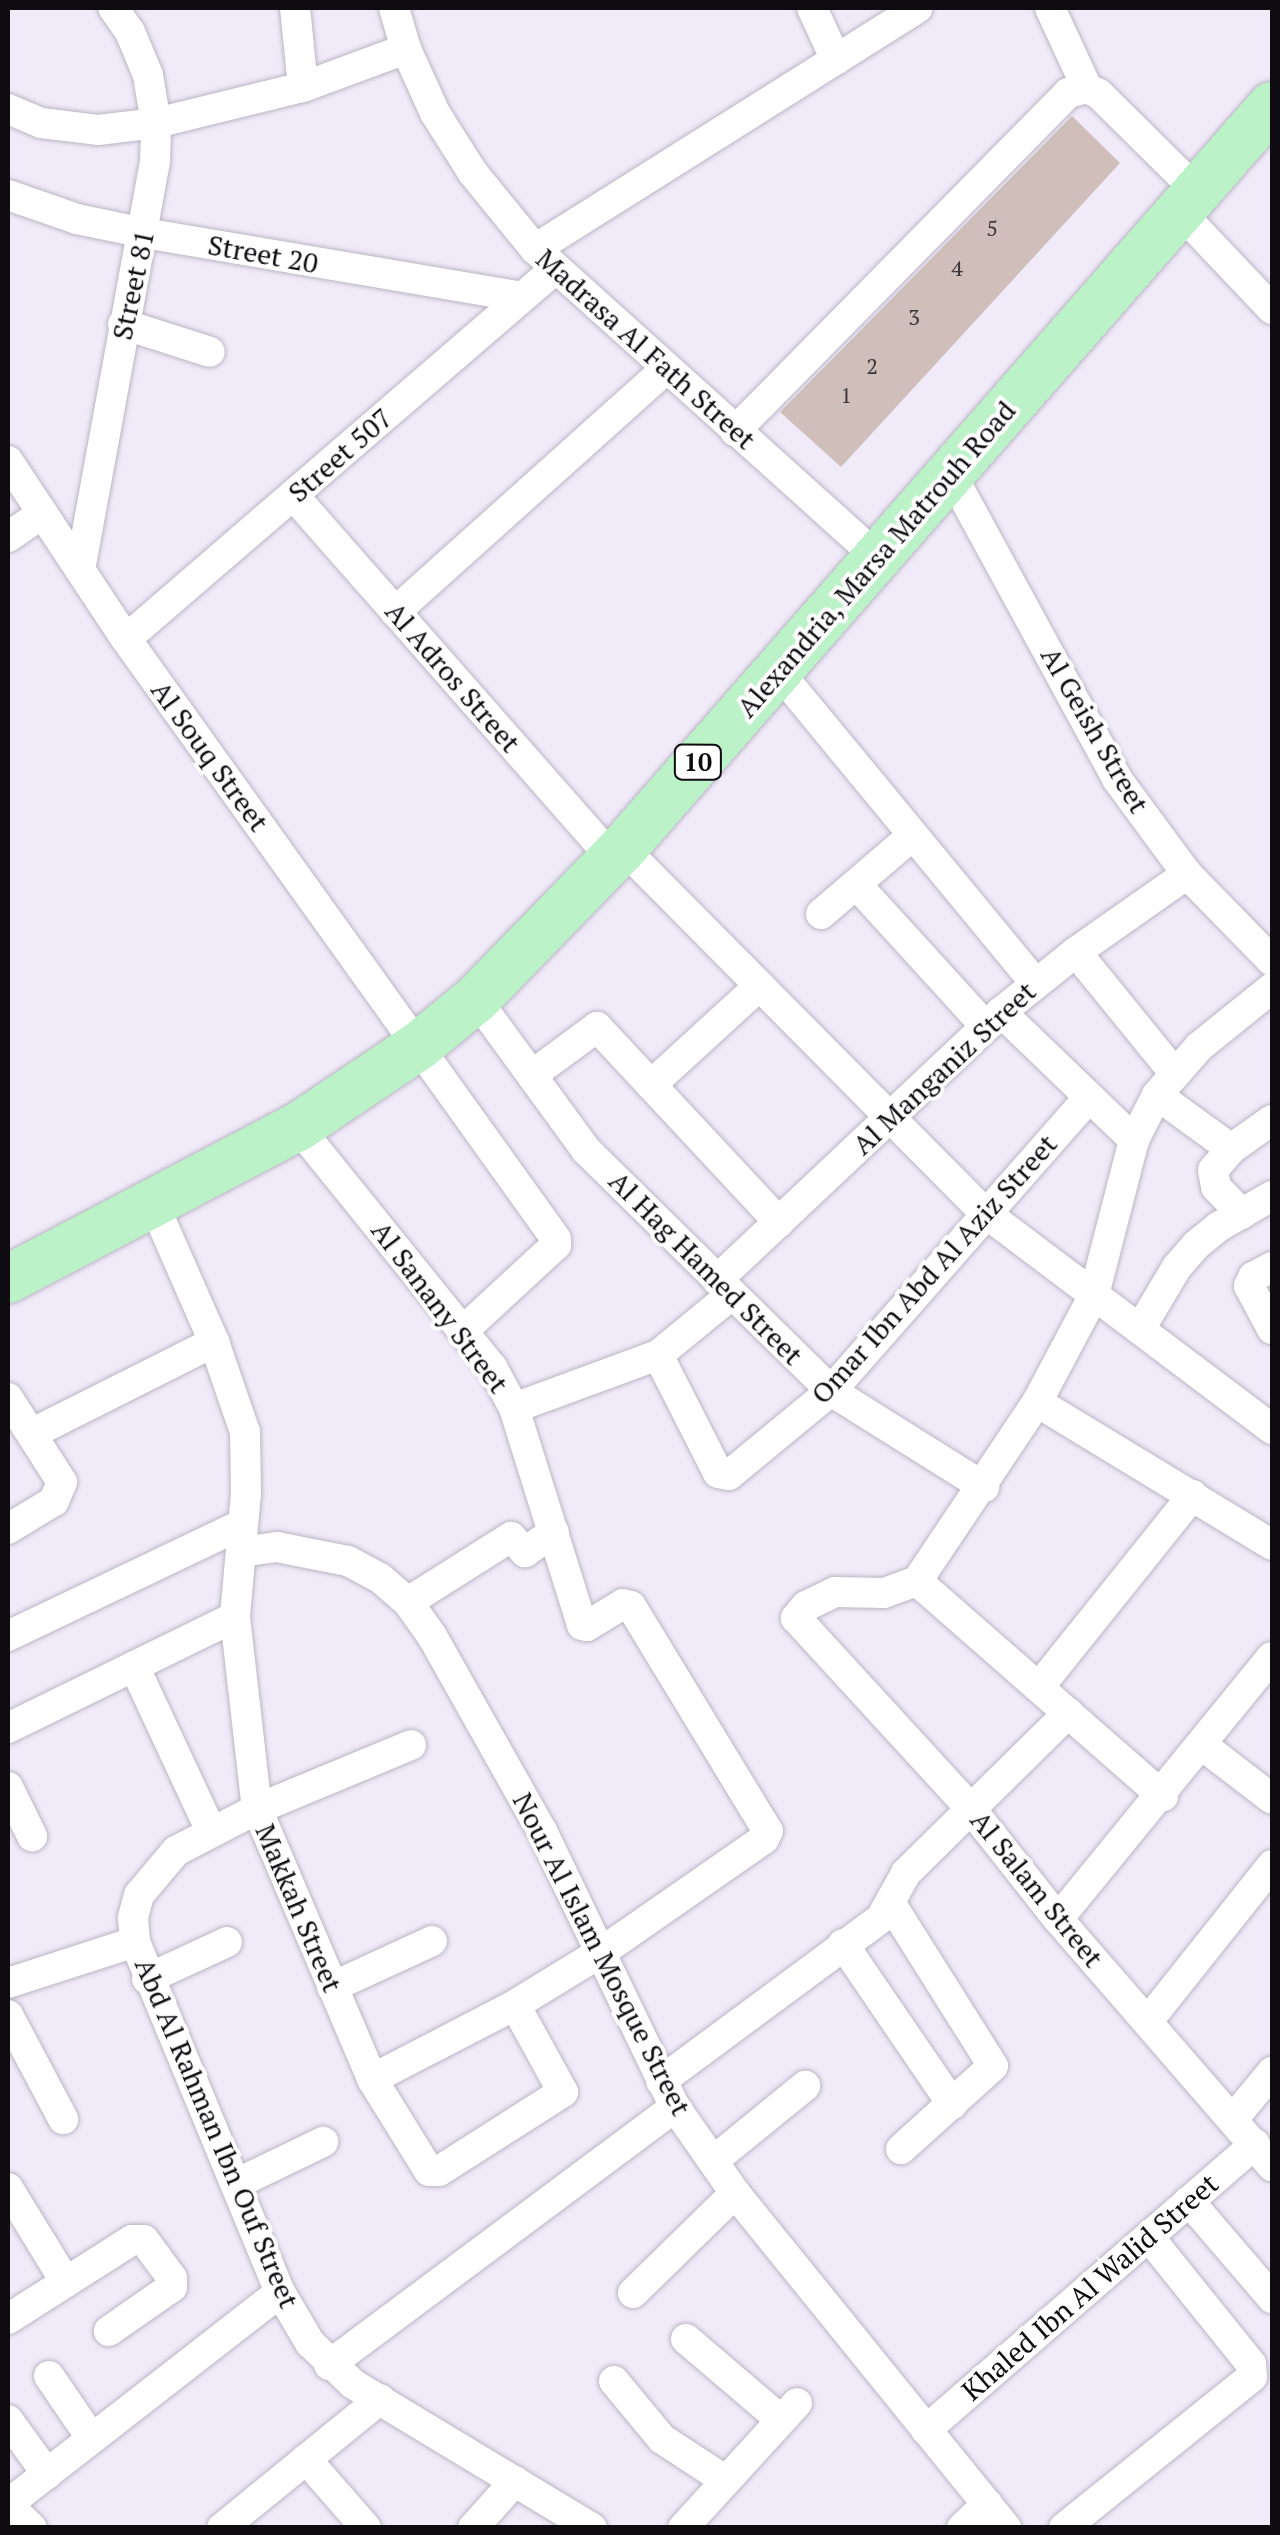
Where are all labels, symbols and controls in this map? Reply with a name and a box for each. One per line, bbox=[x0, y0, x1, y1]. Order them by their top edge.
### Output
house number: 5 bbox=[986, 215, 998, 241]
street label: Street 81 bbox=[105, 227, 161, 343]
street label: Street 20 bbox=[205, 228, 321, 280]
street label: Madrasa Al Fath Street bbox=[529, 242, 763, 456]
house number: 4 bbox=[951, 255, 963, 281]
house number: 3 bbox=[908, 304, 920, 330]
house number: 2 bbox=[866, 353, 878, 379]
house number: 1 bbox=[840, 382, 852, 408]
street label: Alexandria, Marsa Matrouh Road bbox=[729, 394, 1023, 724]
street label: Street 507 bbox=[281, 401, 399, 509]
street label: Al Adros Street bbox=[378, 595, 528, 759]
street label: Al Geish Street bbox=[1034, 641, 1156, 819]
street label: Al Souq Street bbox=[144, 674, 276, 838]
road number: 10 bbox=[673, 742, 723, 782]
street label: Al Manganiz Street bbox=[845, 974, 1043, 1162]
street label: Omar Ibn Abd Al Aziz Street bbox=[804, 1127, 1064, 1411]
street label: Al Hag Hamed Street bbox=[602, 1164, 810, 1372]
street label: Al Sanany Street bbox=[364, 1214, 516, 1400]
street label: Nour Al Islam Mosque Street bbox=[506, 1787, 698, 2121]
street label: Al Salam Street bbox=[964, 1804, 1110, 1974]
street label: Makkah Street bbox=[248, 1819, 350, 1997]
street label: Abd Al Rahman Ibn Ouf Street bbox=[128, 1953, 306, 2313]
street label: Khaled Ibn Al Walid Street bbox=[955, 2166, 1225, 2408]

